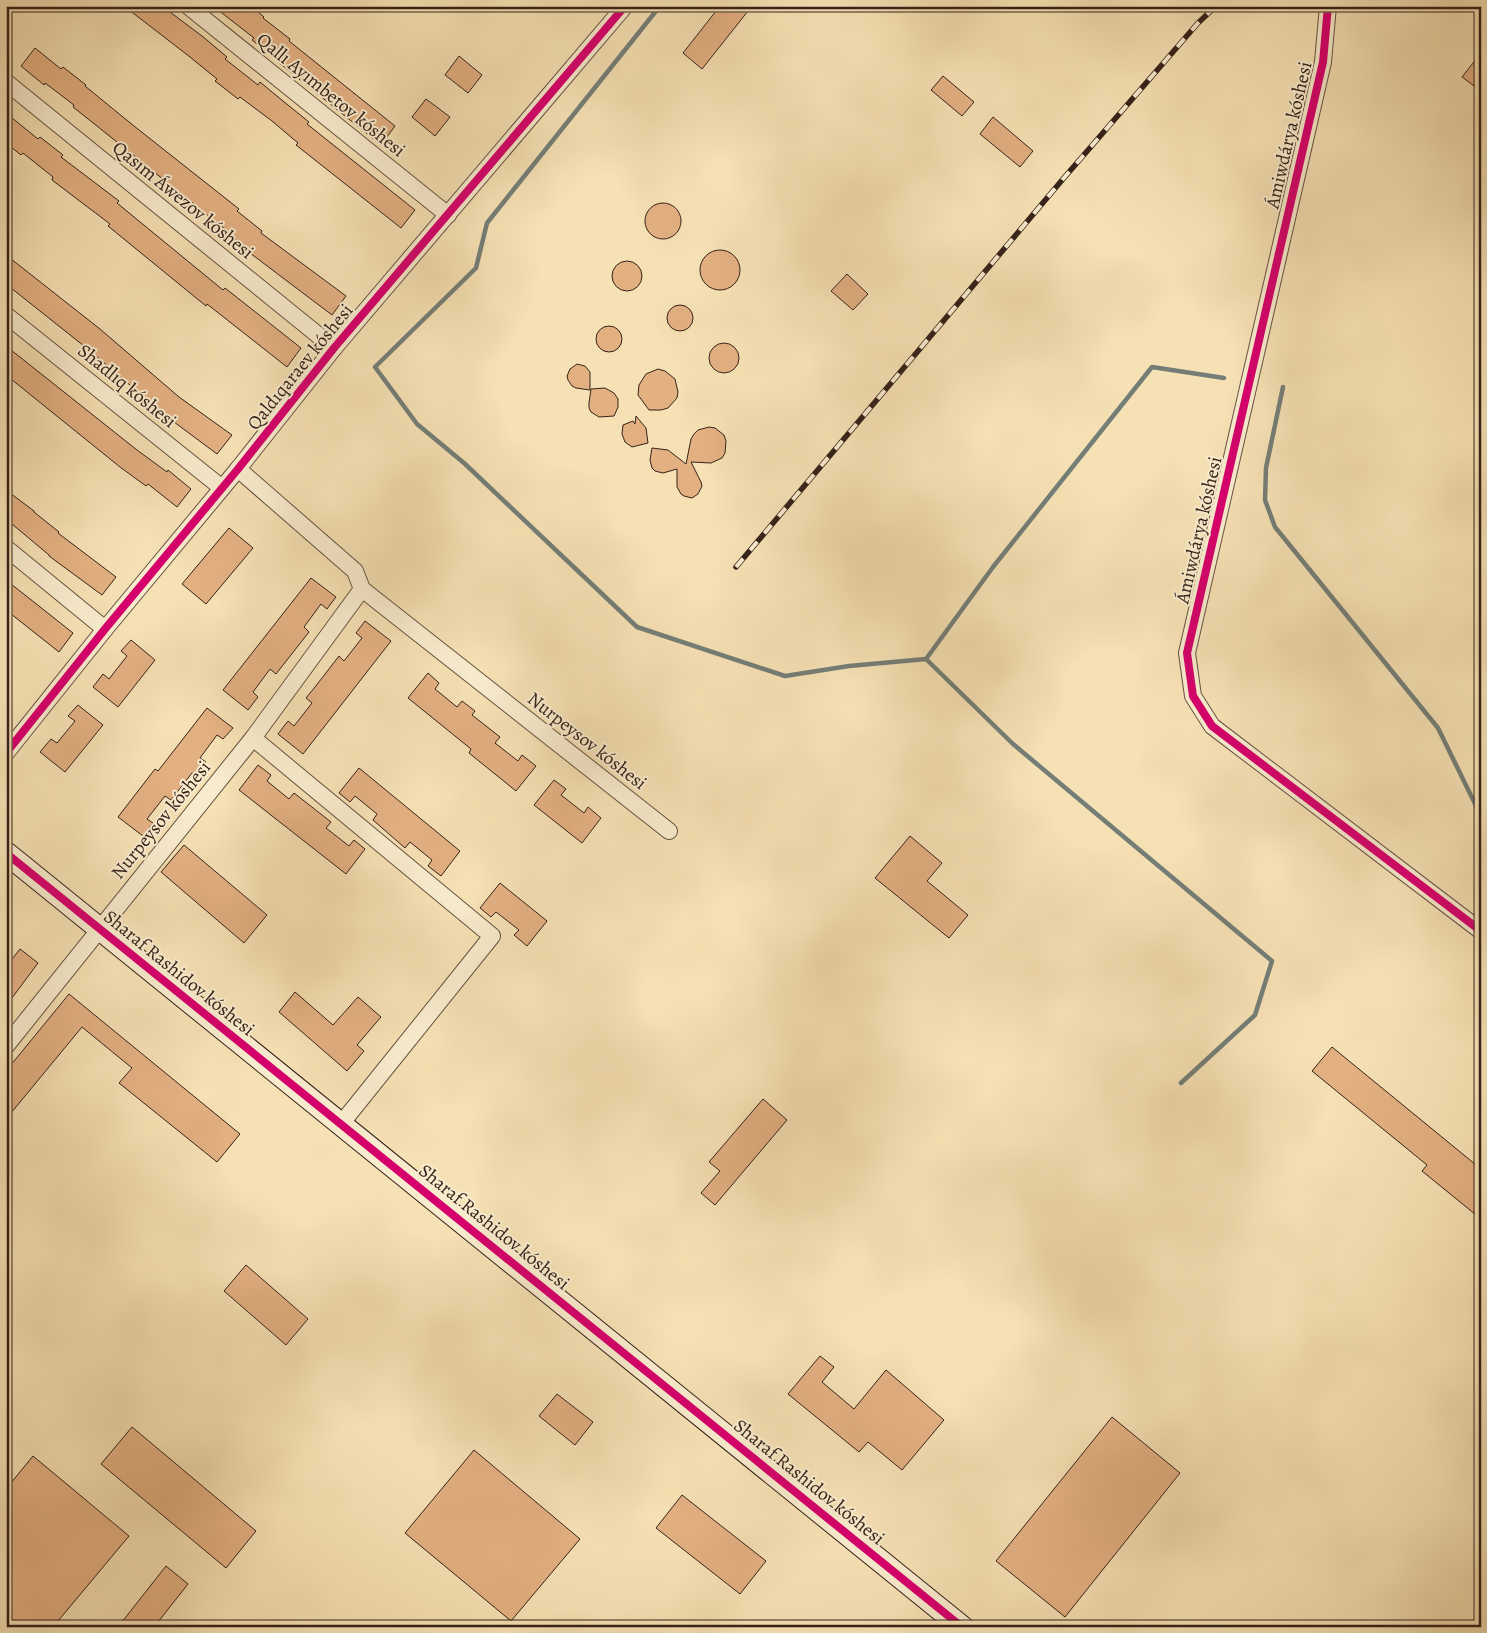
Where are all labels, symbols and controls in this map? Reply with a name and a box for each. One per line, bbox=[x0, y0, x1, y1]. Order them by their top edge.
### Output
street label: Qallı Ayımbetov kóshesi bbox=[251, 27, 411, 163]
street label: Ámiwdárya kóshesi bbox=[1259, 59, 1319, 212]
street label: Qasım Áwezov kóshesi bbox=[107, 135, 259, 265]
street label: Qaldıqaraev kóshesi bbox=[241, 298, 359, 436]
street label: Shadlıq kóshesi bbox=[72, 338, 182, 434]
street label: Ámiwdárya kóshesi bbox=[1169, 454, 1229, 607]
street label: Nurpeysov kóshesi bbox=[522, 686, 652, 796]
street label: Nurpeysov kóshesi bbox=[105, 755, 217, 885]
street label: Sharaf Rashidov kóshesi bbox=[98, 904, 260, 1042]
street label: Sharaf Rashidov kóshesi bbox=[413, 1158, 575, 1296]
street label: Sharaf Rashidov kóshesi bbox=[728, 1413, 890, 1551]

